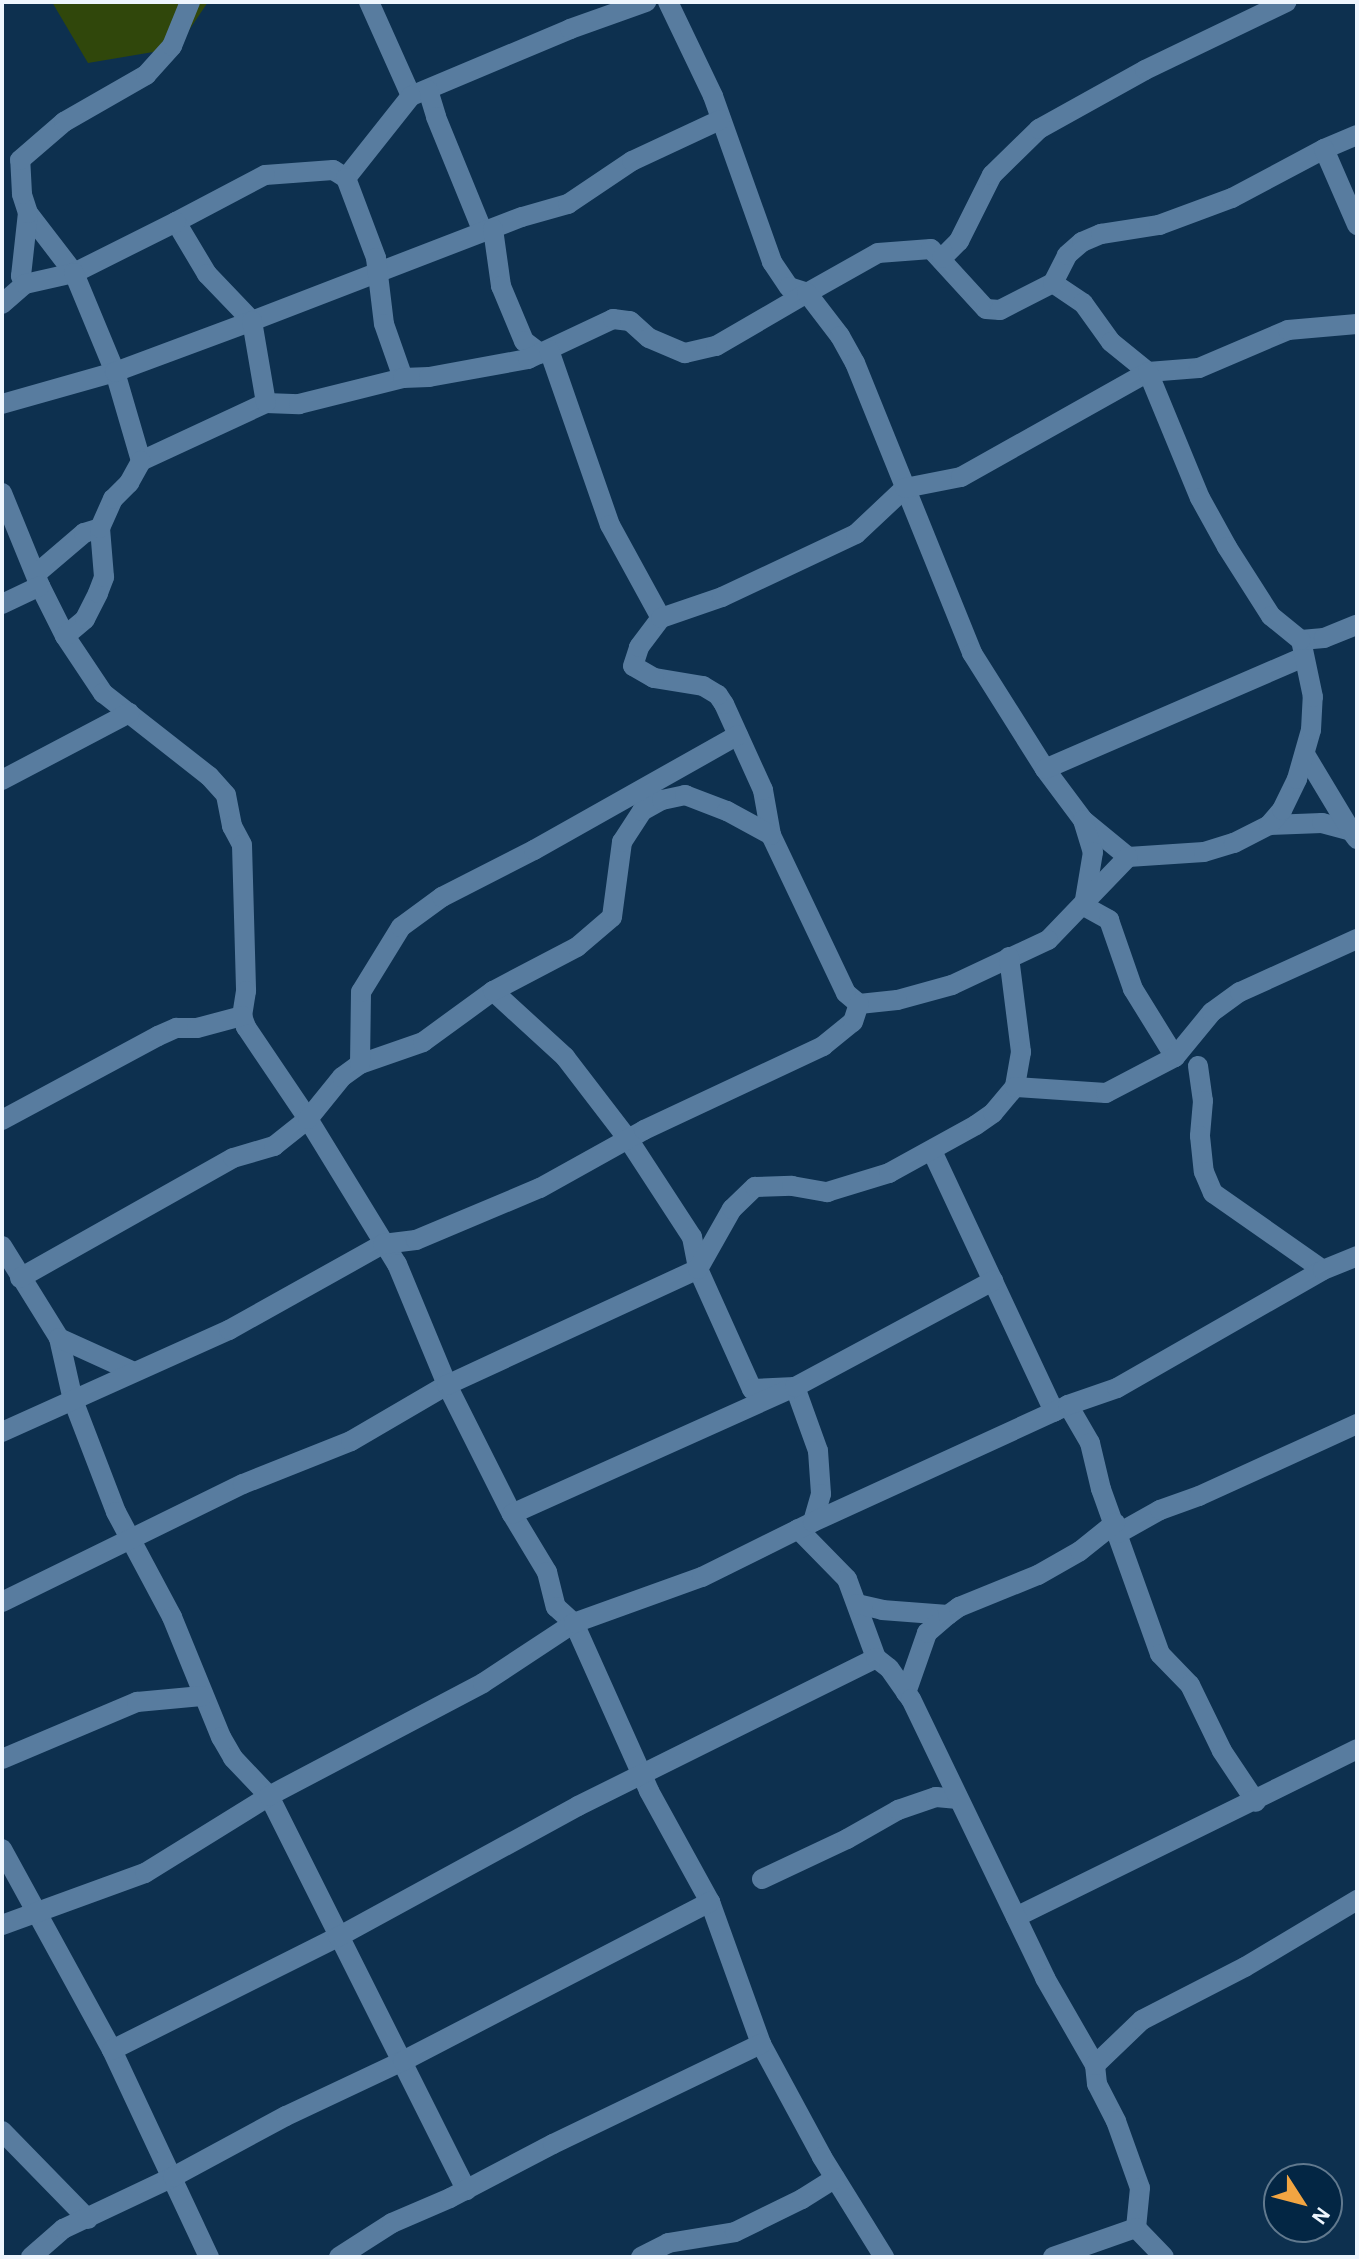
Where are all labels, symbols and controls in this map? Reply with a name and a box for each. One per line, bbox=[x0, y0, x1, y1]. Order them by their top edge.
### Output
north arrow bbox=[1263, 2163, 1343, 2243]
text: N bbox=[1307, 2203, 1334, 2229]

